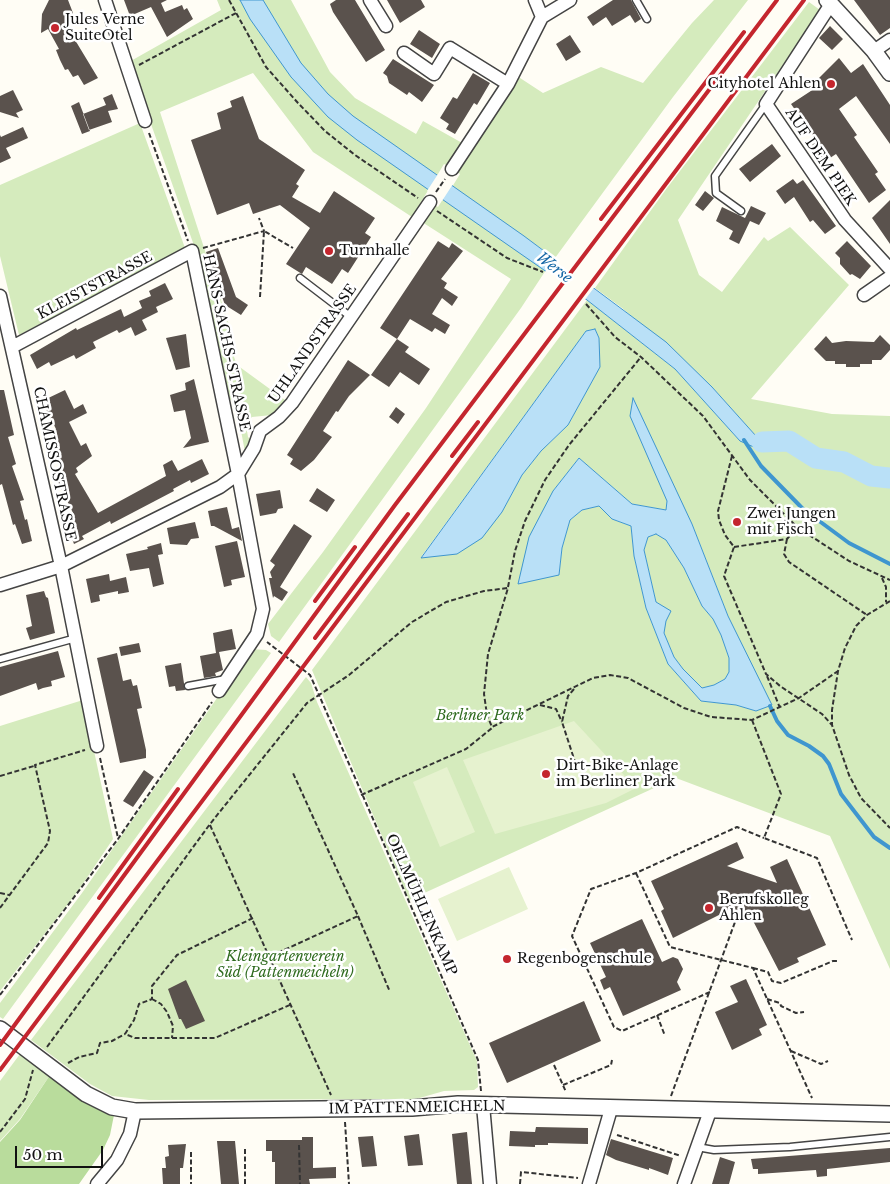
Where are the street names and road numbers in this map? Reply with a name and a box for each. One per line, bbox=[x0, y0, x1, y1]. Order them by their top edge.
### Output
street label: AUF DEM PIEK bbox=[781, 105, 859, 209]
street label: KLEISTSTRASSE bbox=[35, 249, 155, 323]
street label: HANS-SACHS-STRASSE bbox=[199, 253, 253, 433]
street label: UHLANDSTRASSE bbox=[266, 281, 360, 407]
street label: CHAMISSOSTRASSE bbox=[29, 385, 79, 543]
street label: OELMÜHLENKAMP bbox=[382, 832, 460, 978]
street label: IM PATTENMEICHELN bbox=[328, 1098, 506, 1118]

